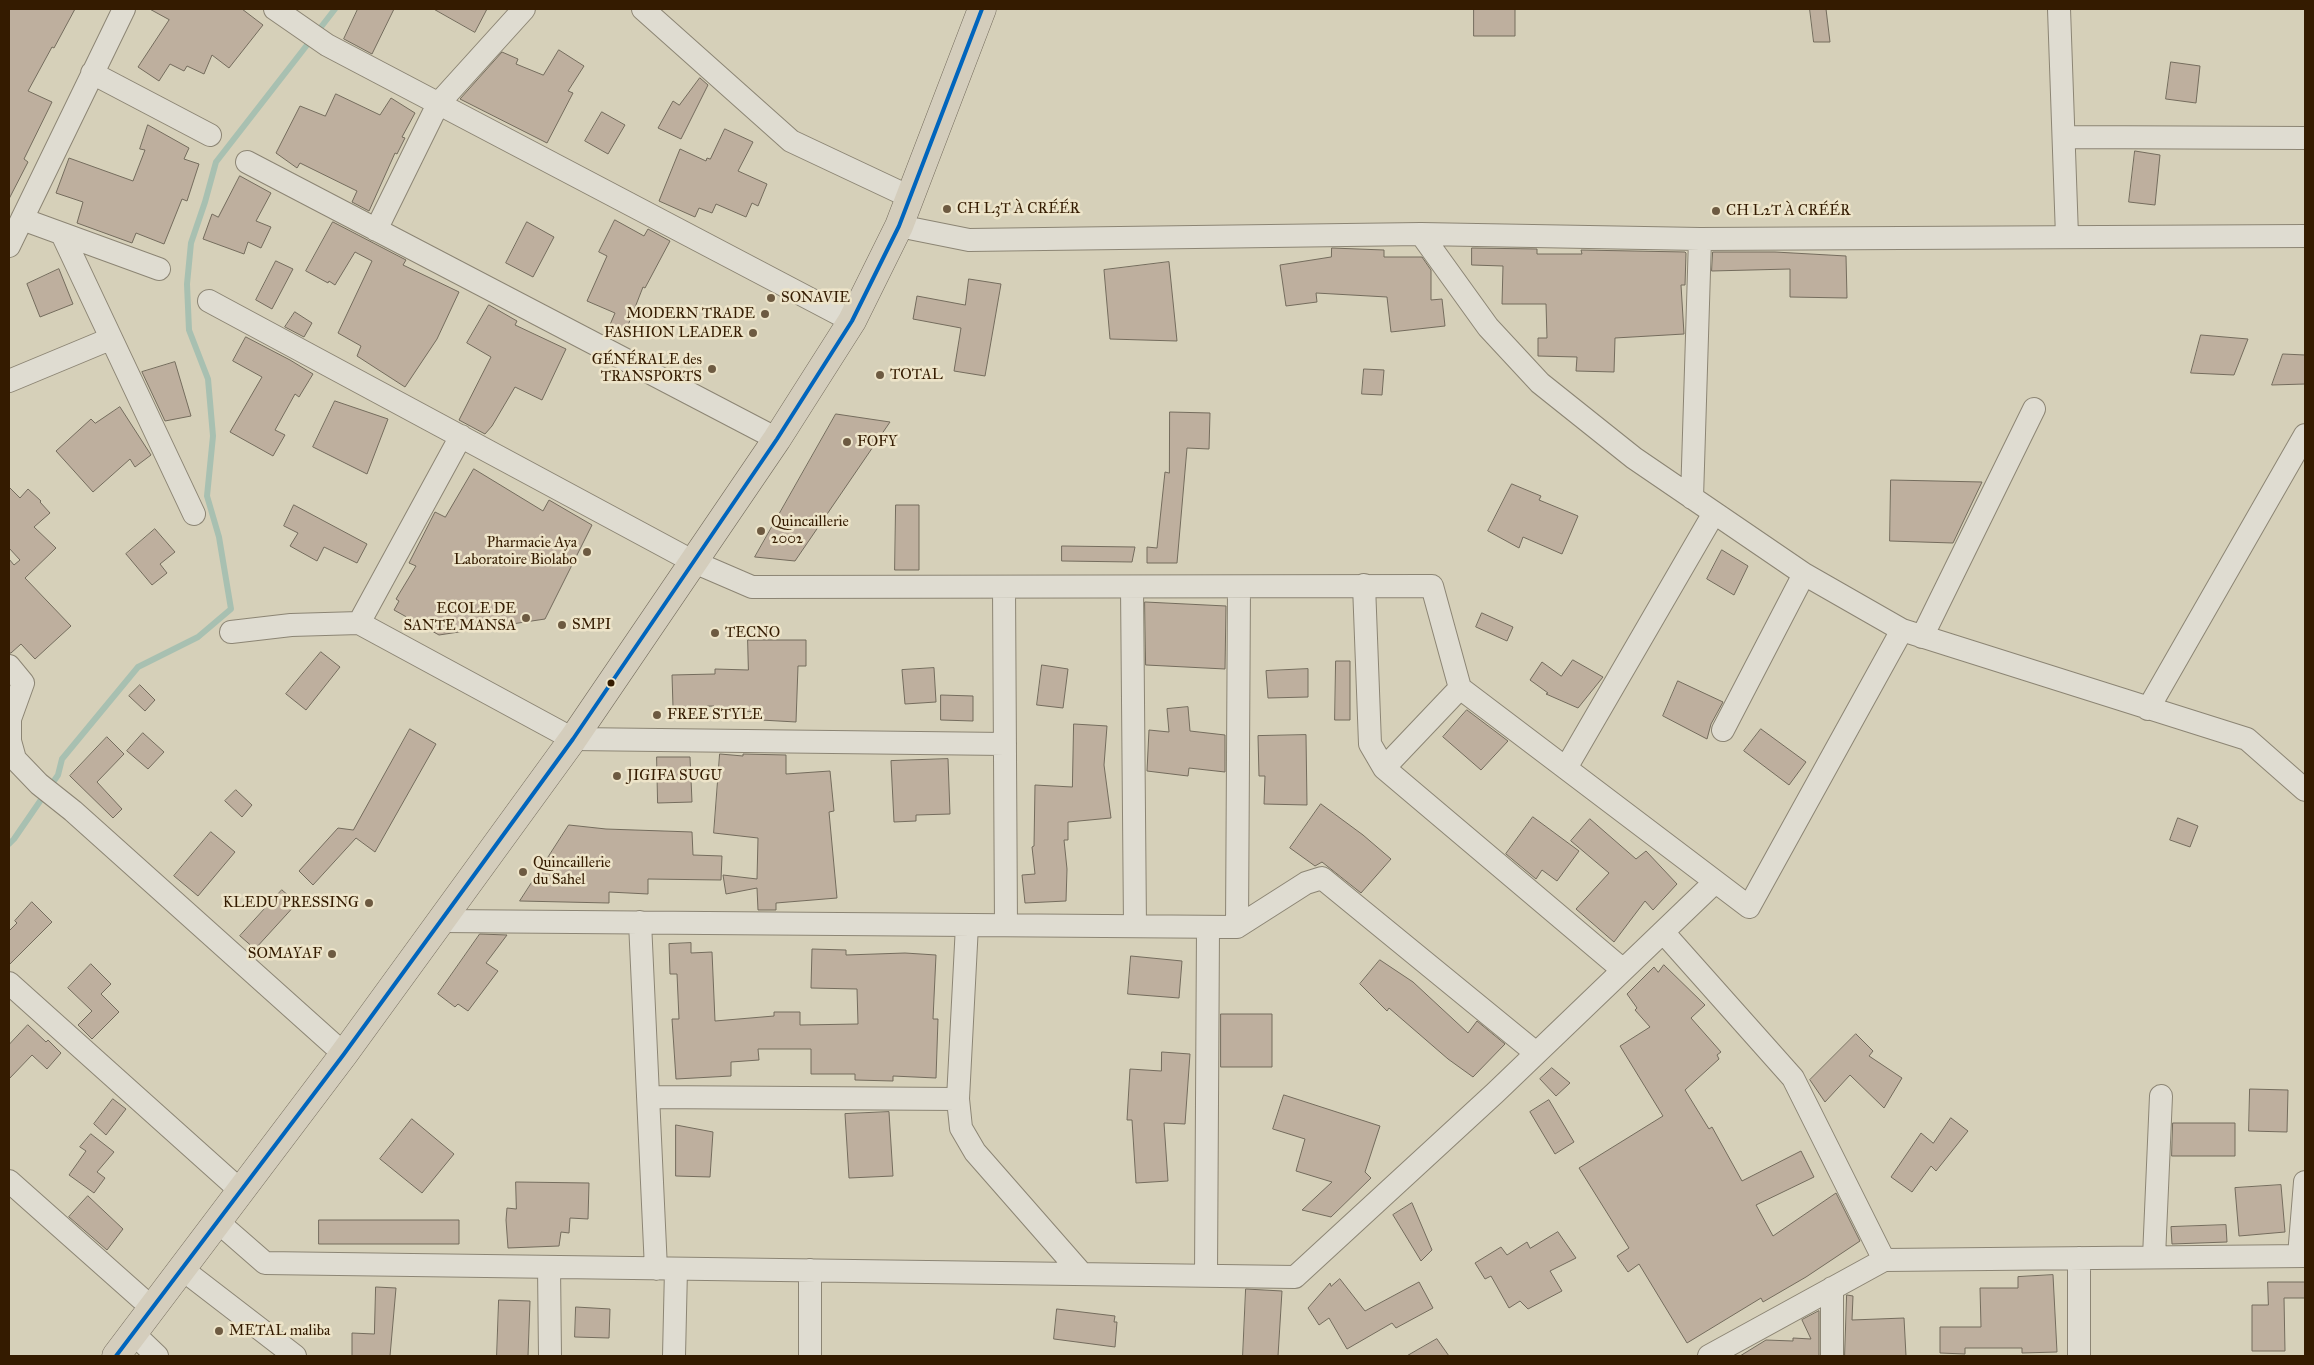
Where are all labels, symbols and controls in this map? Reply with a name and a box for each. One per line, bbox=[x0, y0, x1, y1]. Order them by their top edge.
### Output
place label: CH L3T À CRÉÉR bbox=[957, 200, 1080, 218]
place label: CH L2T À CRÉÉR bbox=[1726, 202, 1851, 220]
marker: CH L3T À CRÉÉR bbox=[941, 203, 953, 215]
marker: CH L2T À CRÉÉR bbox=[1710, 205, 1722, 217]
place label: SONAVIE bbox=[781, 289, 850, 307]
marker: SONAVIE bbox=[765, 292, 777, 304]
place label: MODERN TRADE bbox=[626, 305, 755, 323]
marker: MODERN TRADE bbox=[759, 308, 771, 320]
place label: FASHION LEADER bbox=[604, 324, 743, 342]
marker: FASHION LEADER bbox=[747, 327, 759, 339]
place label: GÉNÉRALE des TRANSPORTS bbox=[592, 351, 702, 386]
marker: GÉNÉRALE des TRANSPORTS bbox=[706, 363, 718, 375]
place label: TOTAL bbox=[890, 366, 943, 384]
marker: TOTAL bbox=[874, 369, 886, 381]
place label: FOFY bbox=[857, 433, 898, 451]
marker: FOFY bbox=[841, 436, 853, 448]
place label: Quincaillerie 2002 bbox=[771, 513, 849, 548]
marker: Quincaillerie 2002 bbox=[755, 525, 767, 537]
place label: Pharmacie Aya Laboratoire Biolabo bbox=[454, 534, 577, 569]
marker: Pharmacie Aya Laboratoire Biolabo bbox=[581, 546, 593, 558]
place label: ECOLE DE SANTE MANSA bbox=[403, 600, 516, 635]
marker: ECOLE DE SANTE MANSA bbox=[520, 612, 532, 624]
place label: SMPI bbox=[572, 616, 611, 634]
marker: SMPI bbox=[556, 619, 568, 631]
place label: TECNO bbox=[725, 624, 780, 642]
marker: TECNO bbox=[709, 627, 721, 639]
unlabelled marker bbox=[606, 678, 616, 688]
place label: FREE STYLE bbox=[667, 706, 763, 724]
marker: FREE STYLE bbox=[651, 709, 663, 721]
place label: JIGIFA SUGU bbox=[627, 767, 722, 785]
marker: JIGIFA SUGU bbox=[611, 770, 623, 782]
place label: Quincaillerie du Sahel bbox=[533, 854, 611, 889]
marker: Quincaillerie du Sahel bbox=[517, 866, 529, 878]
place label: KLEDU PRESSING bbox=[223, 894, 359, 912]
marker: KLEDU PRESSING bbox=[363, 897, 375, 909]
place label: SOMAYAF bbox=[248, 945, 322, 963]
marker: SOMAYAF bbox=[326, 948, 338, 960]
place label: METAL maliba bbox=[229, 1322, 330, 1340]
marker: METAL maliba bbox=[213, 1325, 225, 1337]

